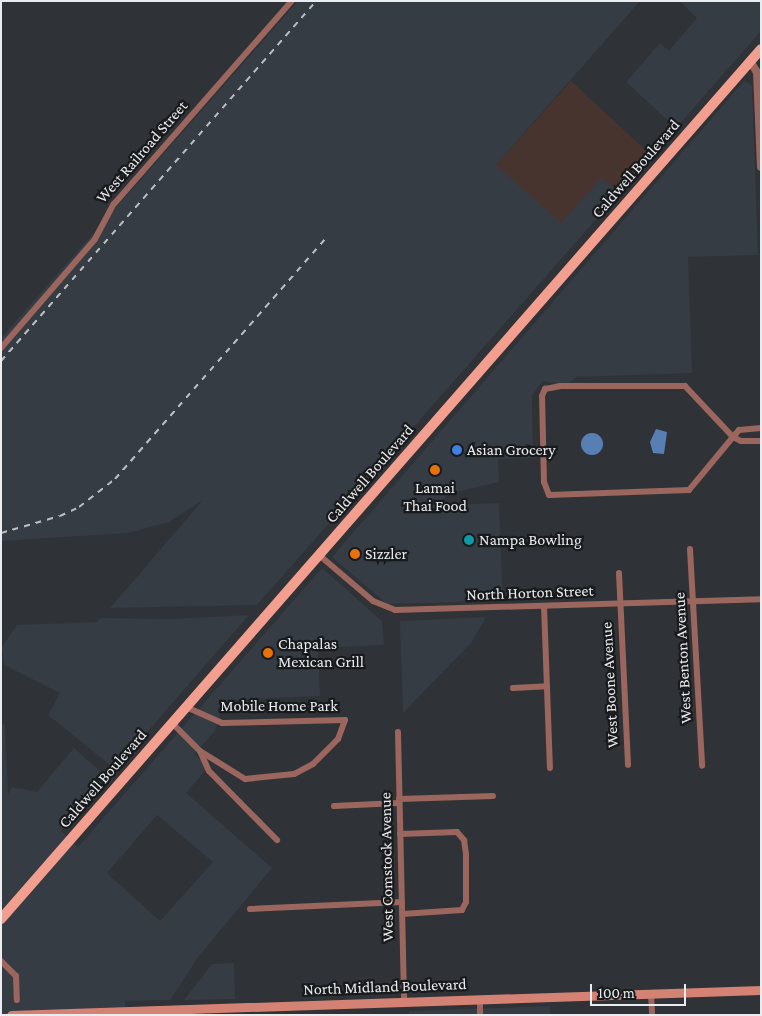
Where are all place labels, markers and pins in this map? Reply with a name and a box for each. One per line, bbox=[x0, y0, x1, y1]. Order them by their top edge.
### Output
place label: Asian Grocery bbox=[467, 440, 556, 460]
marker: Asian Grocery bbox=[451, 444, 463, 456]
marker: Lamai Thai Food bbox=[429, 464, 441, 476]
place label: Lamai Thai Food bbox=[403, 478, 467, 516]
place label: Nampa Bowling bbox=[479, 530, 582, 550]
marker: Nampa Bowling bbox=[463, 534, 475, 546]
place label: Sizzler bbox=[365, 544, 407, 564]
marker: Sizzler bbox=[349, 548, 361, 560]
place label: Chapalas Mexican Grill bbox=[278, 634, 364, 672]
marker: Chapalas Mexican Grill bbox=[262, 647, 274, 659]

